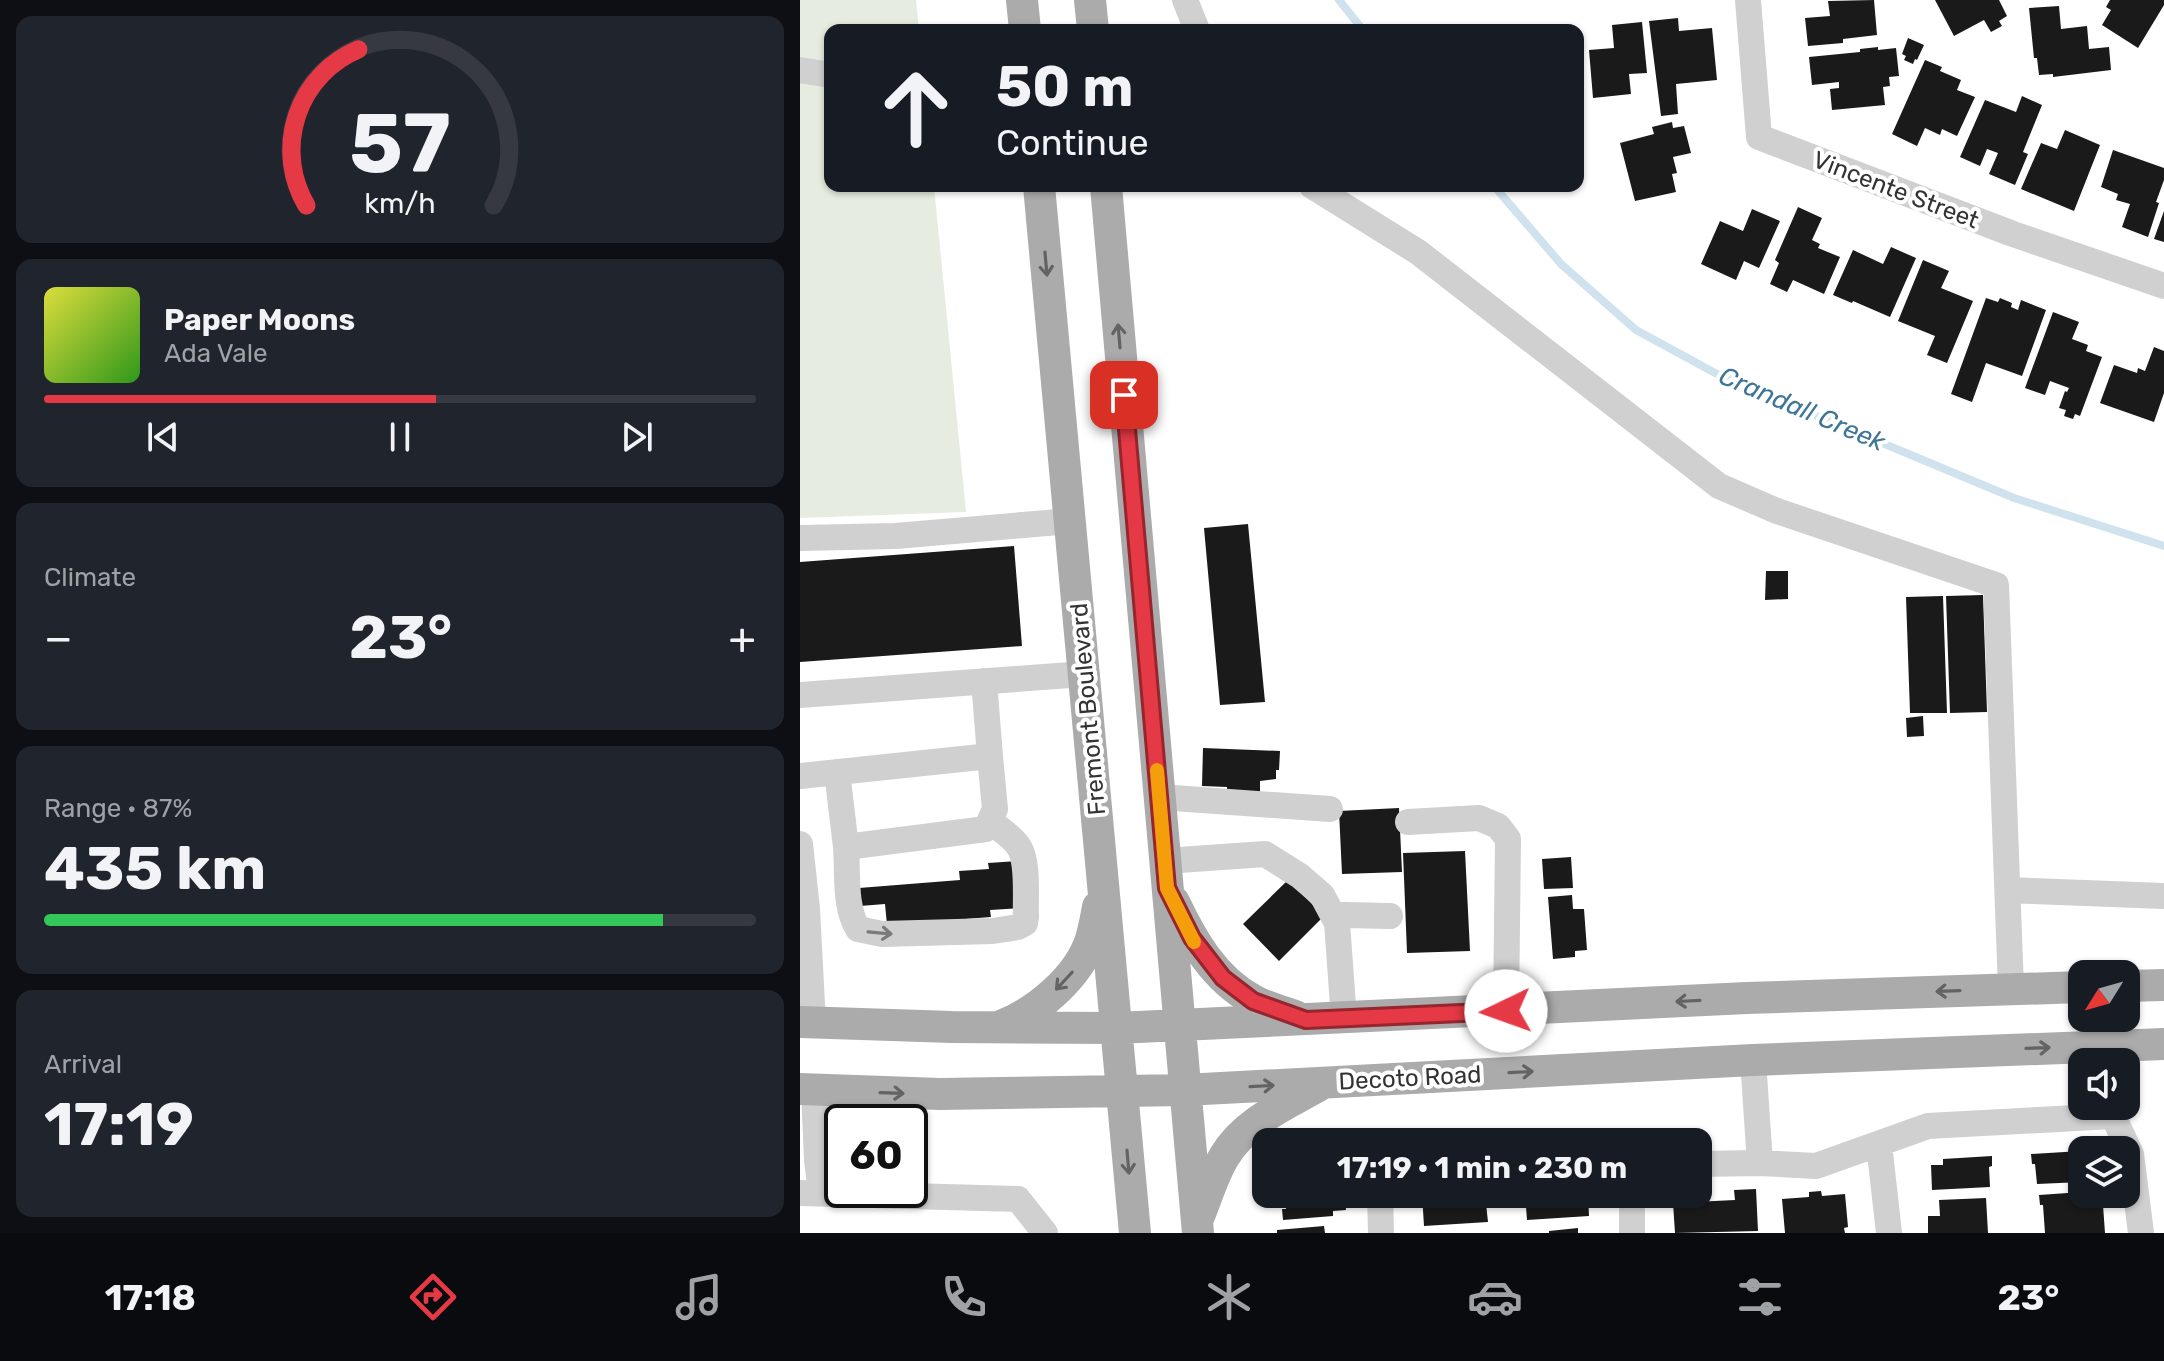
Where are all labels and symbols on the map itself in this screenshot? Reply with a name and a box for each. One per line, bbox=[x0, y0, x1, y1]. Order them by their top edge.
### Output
street label: Vincente Street bbox=[1809, 146, 1983, 234]
one-way arrow bbox=[1039, 250, 1054, 277]
one-way arrow bbox=[1111, 323, 1126, 350]
water label: Crandall Creek bbox=[1714, 360, 1890, 458]
pin bbox=[1090, 361, 1158, 429]
street label: Fremont Boulevard bbox=[1065, 602, 1111, 816]
one-way arrow bbox=[866, 926, 892, 941]
north arrow bbox=[2068, 960, 2140, 1032]
position arrow bbox=[1464, 969, 1548, 1053]
one-way arrow bbox=[1055, 971, 1074, 991]
one-way arrow bbox=[1935, 984, 1962, 999]
one-way arrow bbox=[1675, 994, 1702, 1009]
one-way arrow bbox=[2024, 1041, 2051, 1056]
street label: Decoto Road bbox=[1338, 1060, 1482, 1096]
one-way arrow bbox=[1507, 1064, 1534, 1079]
one-way arrow bbox=[1248, 1078, 1275, 1093]
one-way arrow bbox=[878, 1085, 905, 1100]
speed limit sign: 60 bbox=[824, 1104, 928, 1208]
one-way arrow bbox=[1121, 1148, 1136, 1174]

